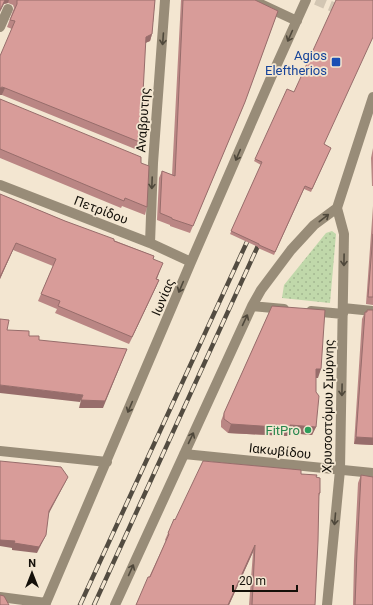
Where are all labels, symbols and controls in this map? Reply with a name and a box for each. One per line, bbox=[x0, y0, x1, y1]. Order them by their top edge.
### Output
one-way arrow bbox=[286, 29, 293, 41]
one-way arrow bbox=[159, 32, 166, 45]
place label: Agios Eleftherios bbox=[265, 48, 327, 78]
marker: Agios Eleftherios bbox=[330, 56, 342, 68]
street label: Αναβρυτης bbox=[133, 87, 153, 153]
one-way arrow bbox=[234, 148, 242, 160]
one-way arrow bbox=[149, 176, 156, 189]
street label: Πετρίδου bbox=[72, 193, 130, 227]
one-way arrow bbox=[318, 214, 329, 222]
one-way arrow bbox=[340, 253, 348, 266]
street label: Ιωνίας bbox=[148, 276, 178, 318]
one-way arrow bbox=[177, 280, 184, 292]
one-way arrow bbox=[242, 315, 249, 327]
street label: Χρυσοστόμου Σμύρνης bbox=[319, 339, 337, 473]
one-way arrow bbox=[338, 383, 345, 396]
one-way arrow bbox=[126, 400, 133, 412]
place label: FitPro bbox=[266, 423, 300, 438]
marker: FitPro bbox=[303, 425, 313, 435]
one-way arrow bbox=[188, 433, 195, 445]
street label: Ιακωβίδου bbox=[248, 440, 312, 462]
one-way arrow bbox=[332, 512, 339, 525]
north arrow bbox=[12, 553, 52, 593]
text: N bbox=[28, 557, 36, 570]
one-way arrow bbox=[128, 564, 136, 576]
scale bar bbox=[233, 567, 297, 593]
text: 20 m bbox=[239, 574, 266, 588]

